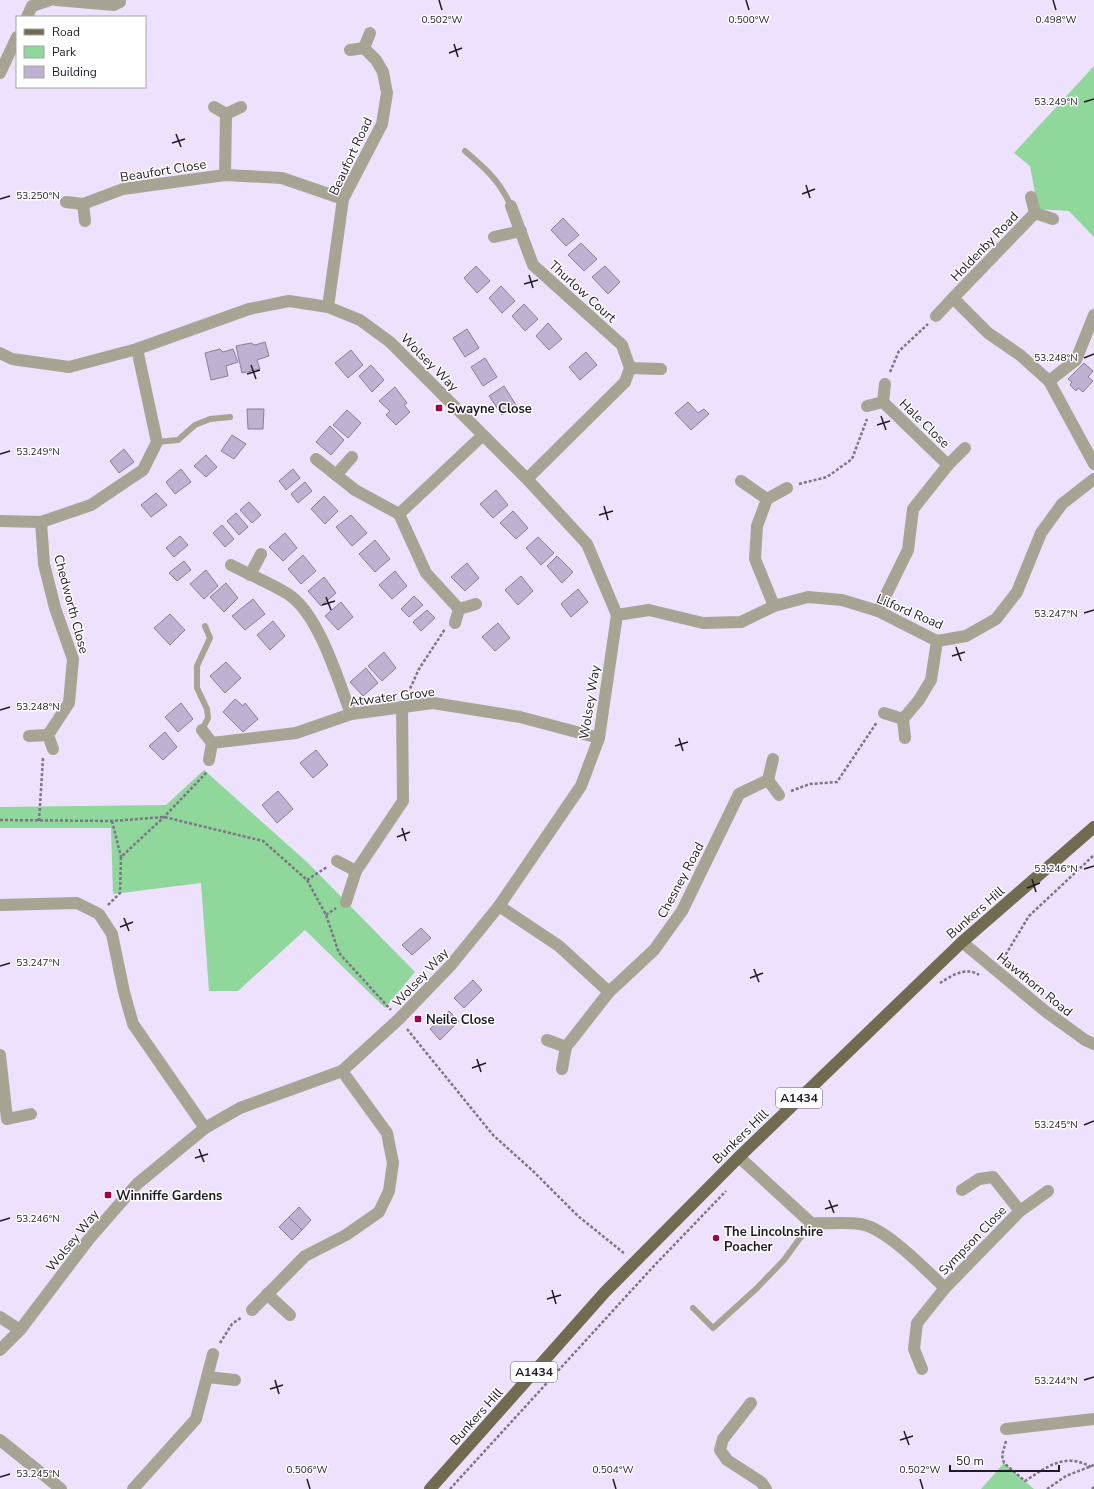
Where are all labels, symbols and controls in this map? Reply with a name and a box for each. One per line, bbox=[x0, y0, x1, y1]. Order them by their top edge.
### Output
text: 0.502°W bbox=[421, 13, 463, 27]
text: 0.500°W bbox=[728, 13, 770, 27]
text: 0.498°W bbox=[1035, 13, 1077, 27]
legend bbox=[16, 16, 146, 88]
text: Road bbox=[52, 24, 80, 40]
text: Park bbox=[52, 44, 77, 60]
text: Building bbox=[52, 64, 97, 80]
text: 53.249°N bbox=[1034, 95, 1078, 109]
street label: Beaufort Road bbox=[325, 114, 377, 198]
street label: Beaufort Close bbox=[119, 155, 208, 187]
text: 53.250°N bbox=[16, 189, 60, 203]
street label: Holdenby Road bbox=[947, 208, 1023, 286]
street label: Thurlow Court bbox=[545, 257, 620, 327]
street label: Wolsey Way bbox=[397, 330, 462, 396]
text: 53.248°N bbox=[1034, 351, 1078, 365]
street label: Hale Close bbox=[895, 395, 954, 452]
place label: Swayne Close bbox=[447, 400, 532, 418]
marker: Swayne Close bbox=[434, 403, 444, 413]
text: 53.249°N bbox=[16, 445, 60, 459]
street label: Chedworth Close bbox=[49, 553, 93, 656]
street label: Lilford Road bbox=[873, 590, 946, 634]
text: 53.247°N bbox=[1034, 607, 1078, 621]
street label: Wolsey Way bbox=[575, 664, 605, 740]
street label: Atwater Grove bbox=[348, 683, 436, 711]
text: 53.248°N bbox=[16, 700, 60, 714]
street label: Chesney Road bbox=[653, 839, 708, 922]
text: 53.246°N bbox=[1034, 862, 1078, 876]
street label: Bunkers Hill bbox=[943, 882, 1009, 943]
street label: Wolsey Way bbox=[389, 944, 453, 1011]
street label: Hawthorn Road bbox=[993, 949, 1076, 1021]
text: 53.247°N bbox=[16, 956, 60, 970]
place label: Neile Close bbox=[426, 1011, 495, 1029]
marker: Neile Close bbox=[413, 1014, 423, 1024]
road number: A1434 bbox=[776, 1088, 822, 1108]
street label: Bunkers Hill bbox=[709, 1105, 773, 1168]
text: 53.245°N bbox=[1034, 1118, 1078, 1132]
place label: Winniffe Gardens bbox=[116, 1187, 222, 1205]
marker: Winniffe Gardens bbox=[103, 1190, 113, 1200]
street label: Sympson Close bbox=[935, 1202, 1011, 1279]
street label: Wolsey Way bbox=[42, 1206, 103, 1275]
text: 53.246°N bbox=[16, 1212, 60, 1226]
place label: The Lincolnshire Poacher bbox=[724, 1223, 823, 1256]
marker: The Lincolnshire Poacher bbox=[711, 1233, 721, 1243]
road number: A1434 bbox=[511, 1362, 557, 1382]
text: 53.244°N bbox=[1034, 1374, 1078, 1388]
street label: Bunkers Hill bbox=[446, 1384, 507, 1449]
scale bar bbox=[950, 1447, 1059, 1473]
text: 50 m bbox=[956, 1453, 984, 1469]
text: 0.506°W bbox=[286, 1463, 328, 1477]
text: 0.504°W bbox=[592, 1463, 634, 1477]
text: 0.502°W bbox=[899, 1463, 941, 1477]
text: 53.245°N bbox=[16, 1467, 60, 1481]

